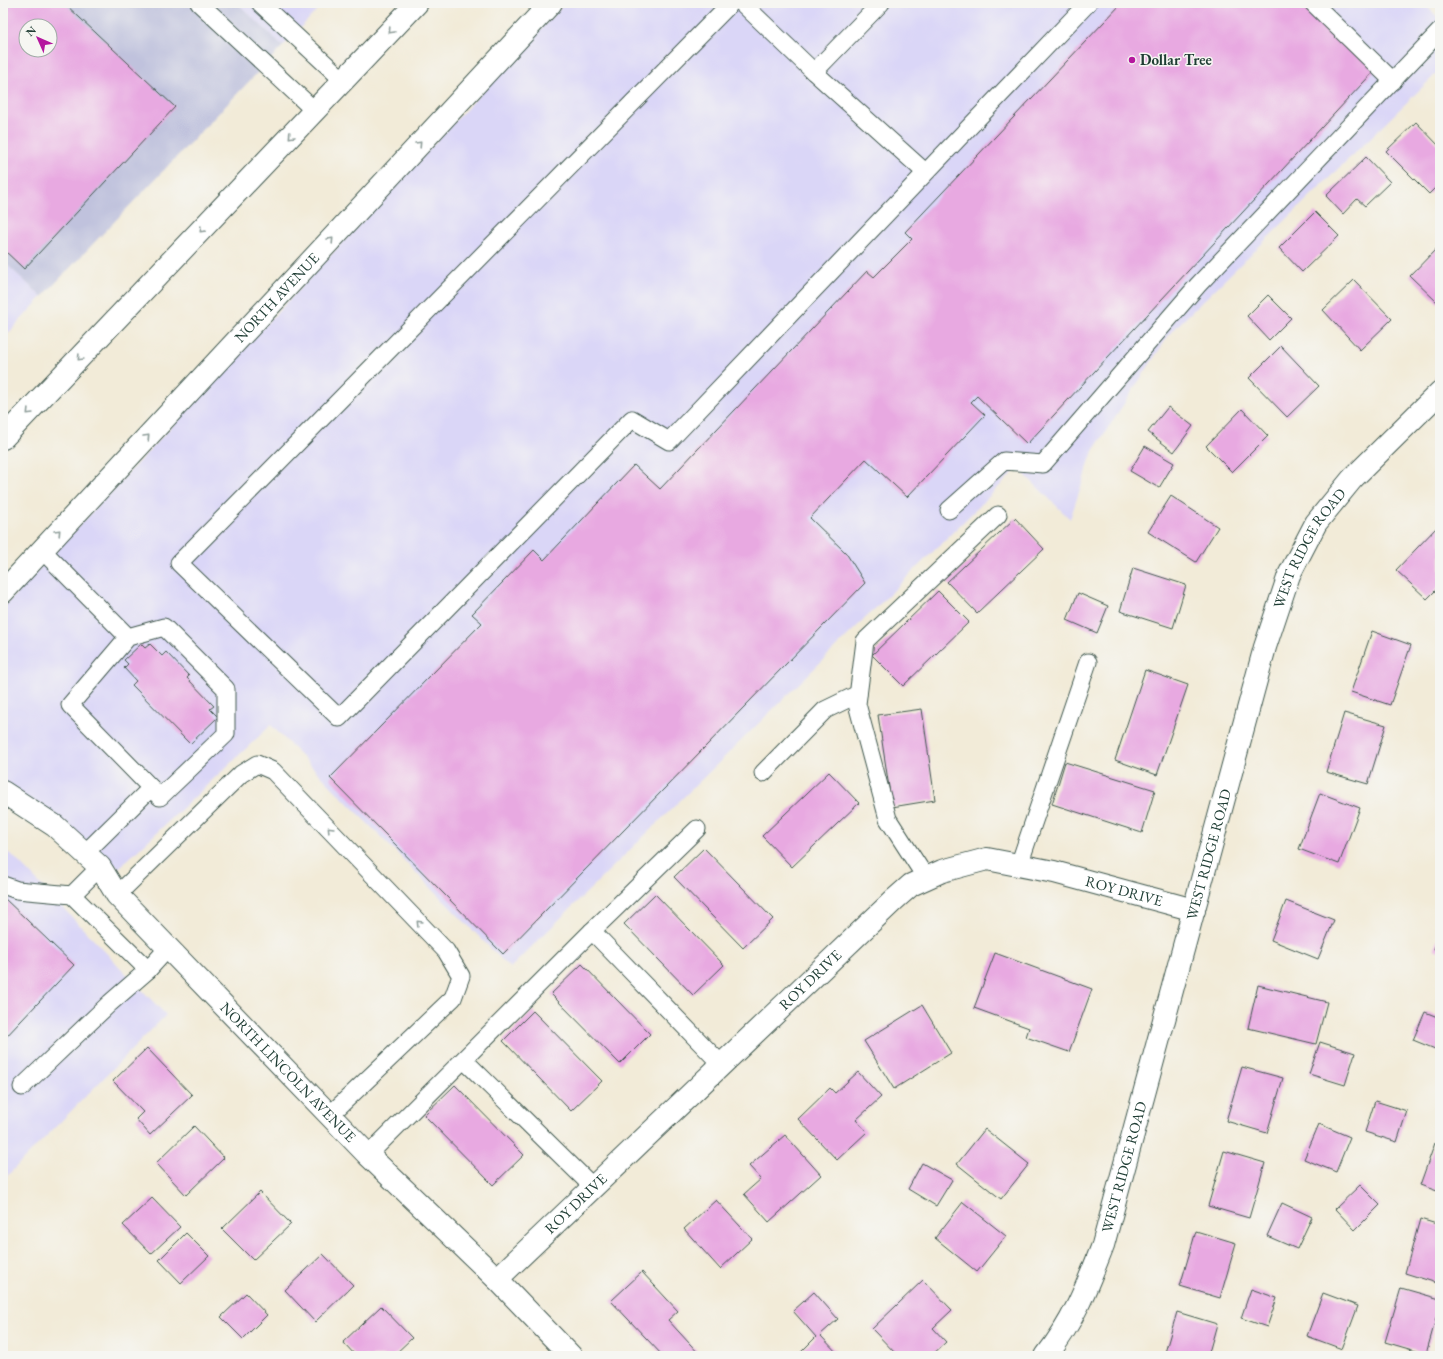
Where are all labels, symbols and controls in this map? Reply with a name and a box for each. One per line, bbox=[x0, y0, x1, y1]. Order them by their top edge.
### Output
north arrow bbox=[18, 18, 58, 58]
text: N bbox=[23, 23, 39, 39]
one-way arrow bbox=[388, 26, 395, 34]
place label: Dollar Tree bbox=[1140, 50, 1212, 69]
marker: Dollar Tree bbox=[1127, 55, 1137, 65]
one-way arrow bbox=[289, 131, 296, 139]
one-way arrow bbox=[414, 141, 422, 149]
one-way arrow bbox=[199, 225, 207, 233]
one-way arrow bbox=[326, 237, 333, 244]
street label: NORTH AVENUE bbox=[230, 248, 323, 346]
one-way arrow bbox=[77, 353, 85, 361]
one-way arrow bbox=[26, 407, 33, 415]
one-way arrow bbox=[142, 434, 149, 442]
street label: WEST RIDGE ROAD bbox=[1269, 484, 1350, 610]
one-way arrow bbox=[53, 530, 60, 537]
street label: WEST RIDGE ROAD bbox=[1181, 787, 1235, 922]
one-way arrow bbox=[327, 826, 334, 834]
street label: ROY DRIVE bbox=[1084, 871, 1165, 910]
one-way arrow bbox=[417, 920, 424, 928]
street label: ROY DRIVE bbox=[775, 945, 845, 1014]
street label: NORTH LINCOLN AVENUE bbox=[216, 998, 361, 1146]
street label: WEST RIDGE ROAD bbox=[1097, 1099, 1150, 1235]
street label: ROY DRIVE bbox=[540, 1169, 611, 1238]

